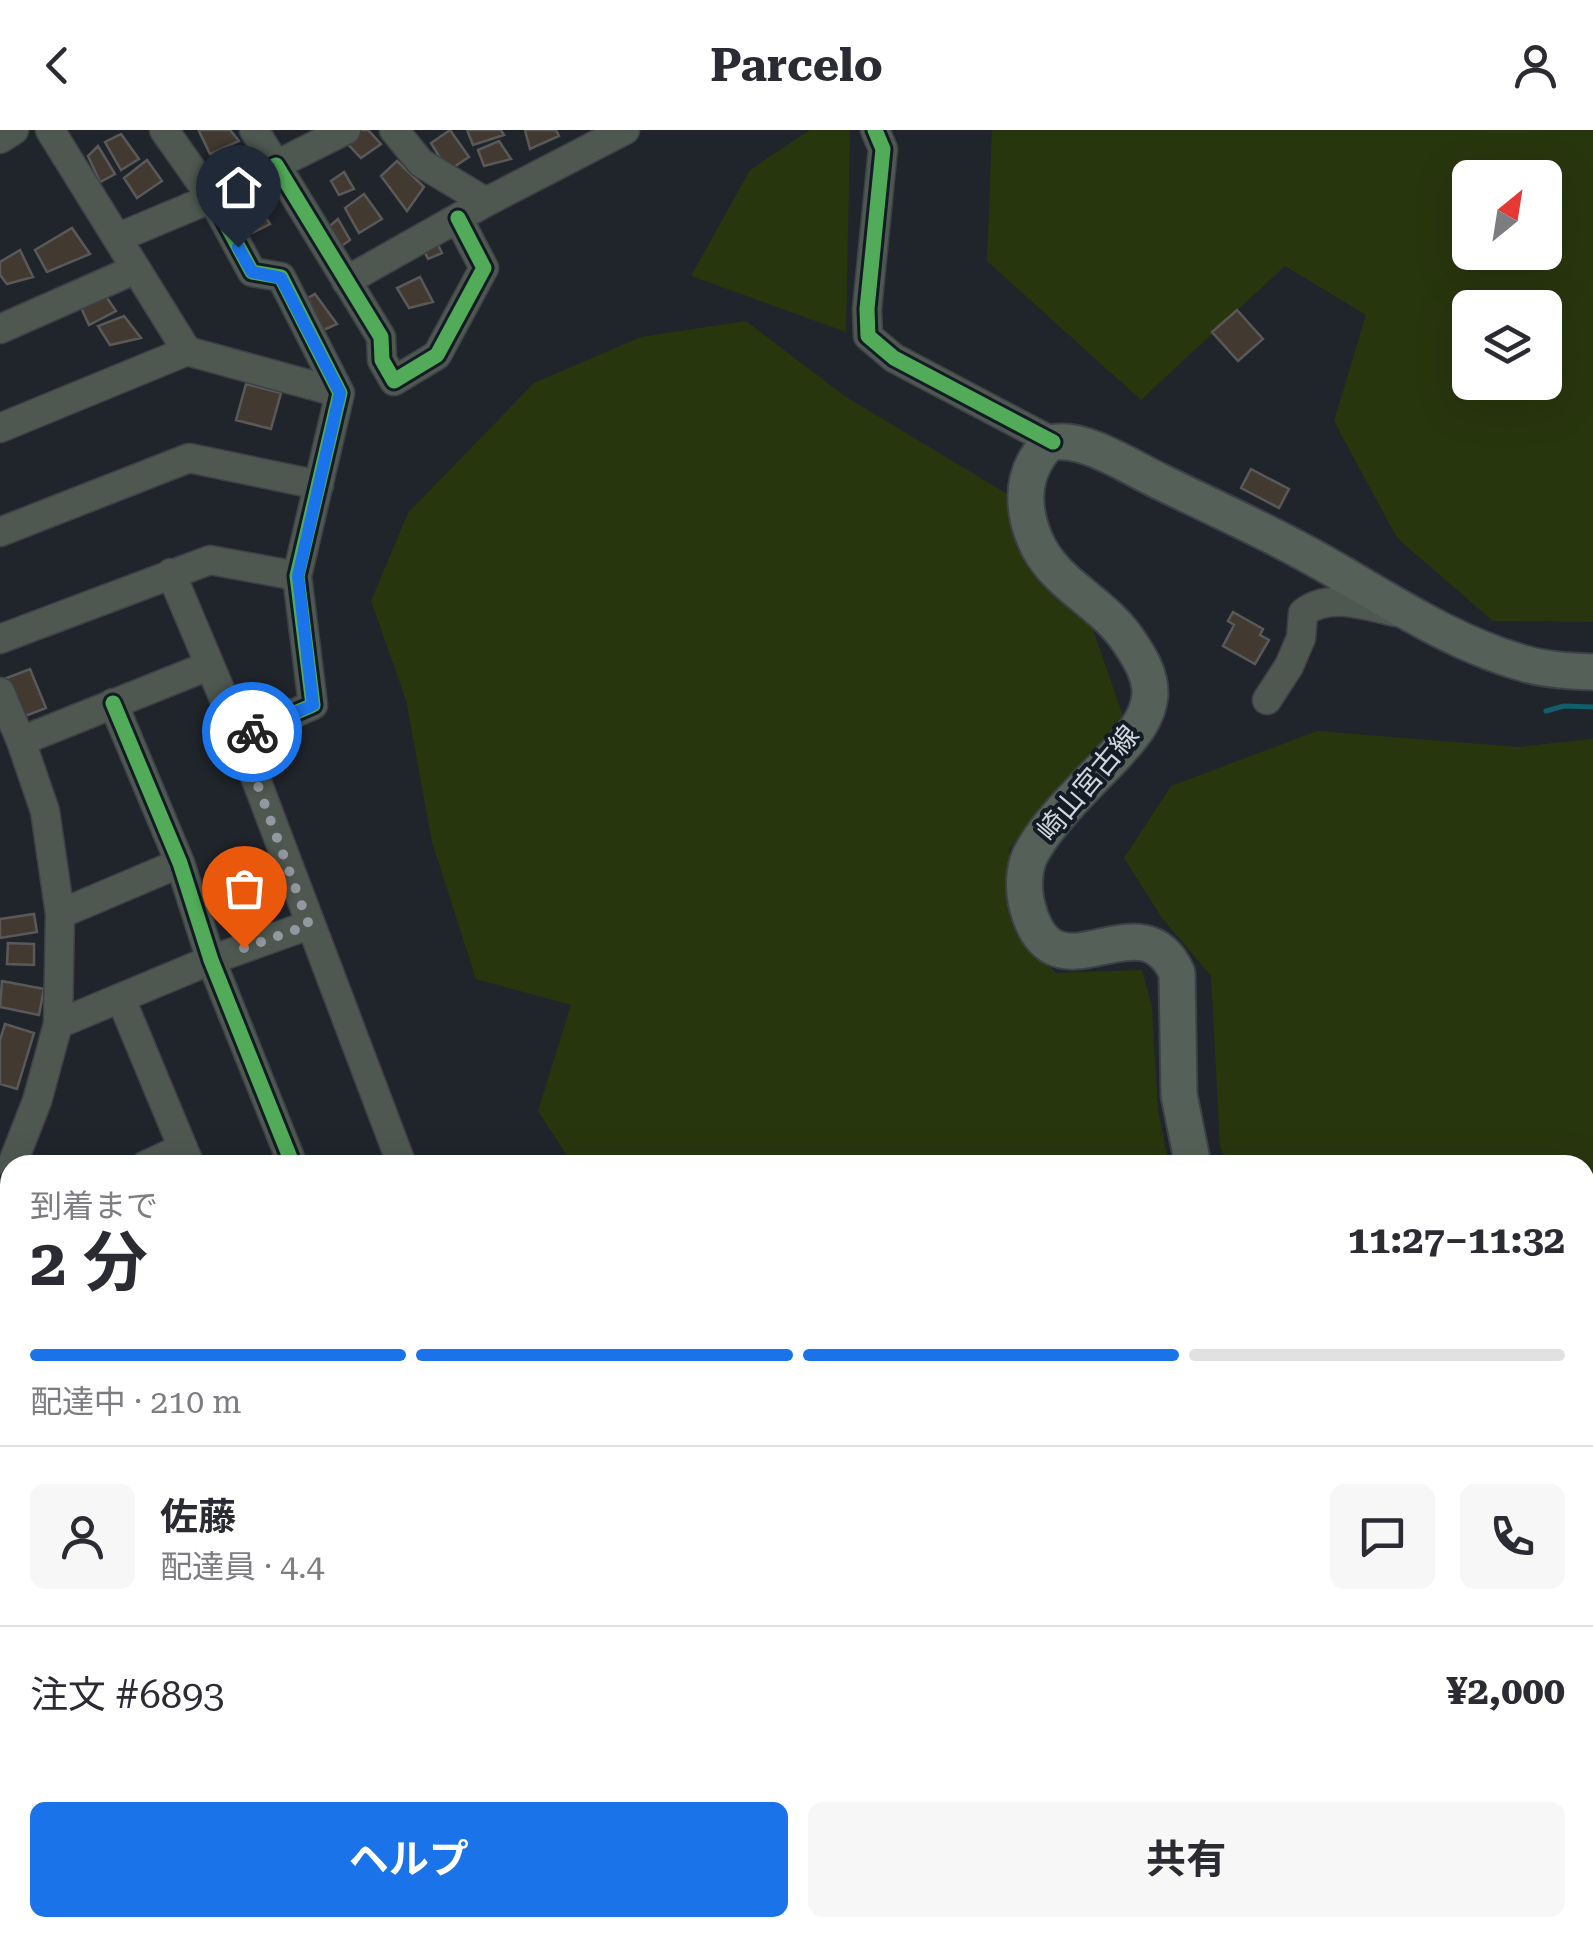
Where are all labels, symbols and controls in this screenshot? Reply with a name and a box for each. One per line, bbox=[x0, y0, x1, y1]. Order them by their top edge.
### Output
icon: back bbox=[30, 38, 85, 93]
icon: person bbox=[1508, 38, 1563, 93]
text: Parcelo bbox=[710, 39, 883, 92]
pin bbox=[196, 145, 281, 248]
icon: home bbox=[211, 160, 266, 215]
north arrow bbox=[1452, 160, 1562, 270]
map controls bbox=[1452, 160, 1562, 400]
button: layers bbox=[1452, 290, 1562, 400]
courier bbox=[202, 682, 302, 782]
icon: bike bbox=[225, 705, 280, 760]
street label: 崎山宮古線 bbox=[1030, 719, 1146, 847]
pin bbox=[202, 846, 287, 949]
icon: bag bbox=[217, 861, 272, 916]
text: 到着まで bbox=[30, 1187, 158, 1225]
text: 11:27–11:32 bbox=[1348, 1218, 1565, 1262]
text: 2 分 bbox=[30, 1225, 148, 1301]
text: 配達中 · 210 m bbox=[30, 1383, 241, 1421]
button: person bbox=[30, 1484, 135, 1589]
button: chat bbox=[1330, 1484, 1435, 1589]
button: phone bbox=[1460, 1484, 1565, 1589]
text: 佐藤 bbox=[160, 1495, 236, 1539]
text: 配達員 · 4.4 bbox=[160, 1548, 324, 1586]
text: ¥2,000 bbox=[1446, 1669, 1565, 1713]
text: 注文 #6893 bbox=[30, 1673, 225, 1717]
button: ヘルプ bbox=[30, 1802, 788, 1917]
button: 共有 bbox=[808, 1802, 1565, 1917]

